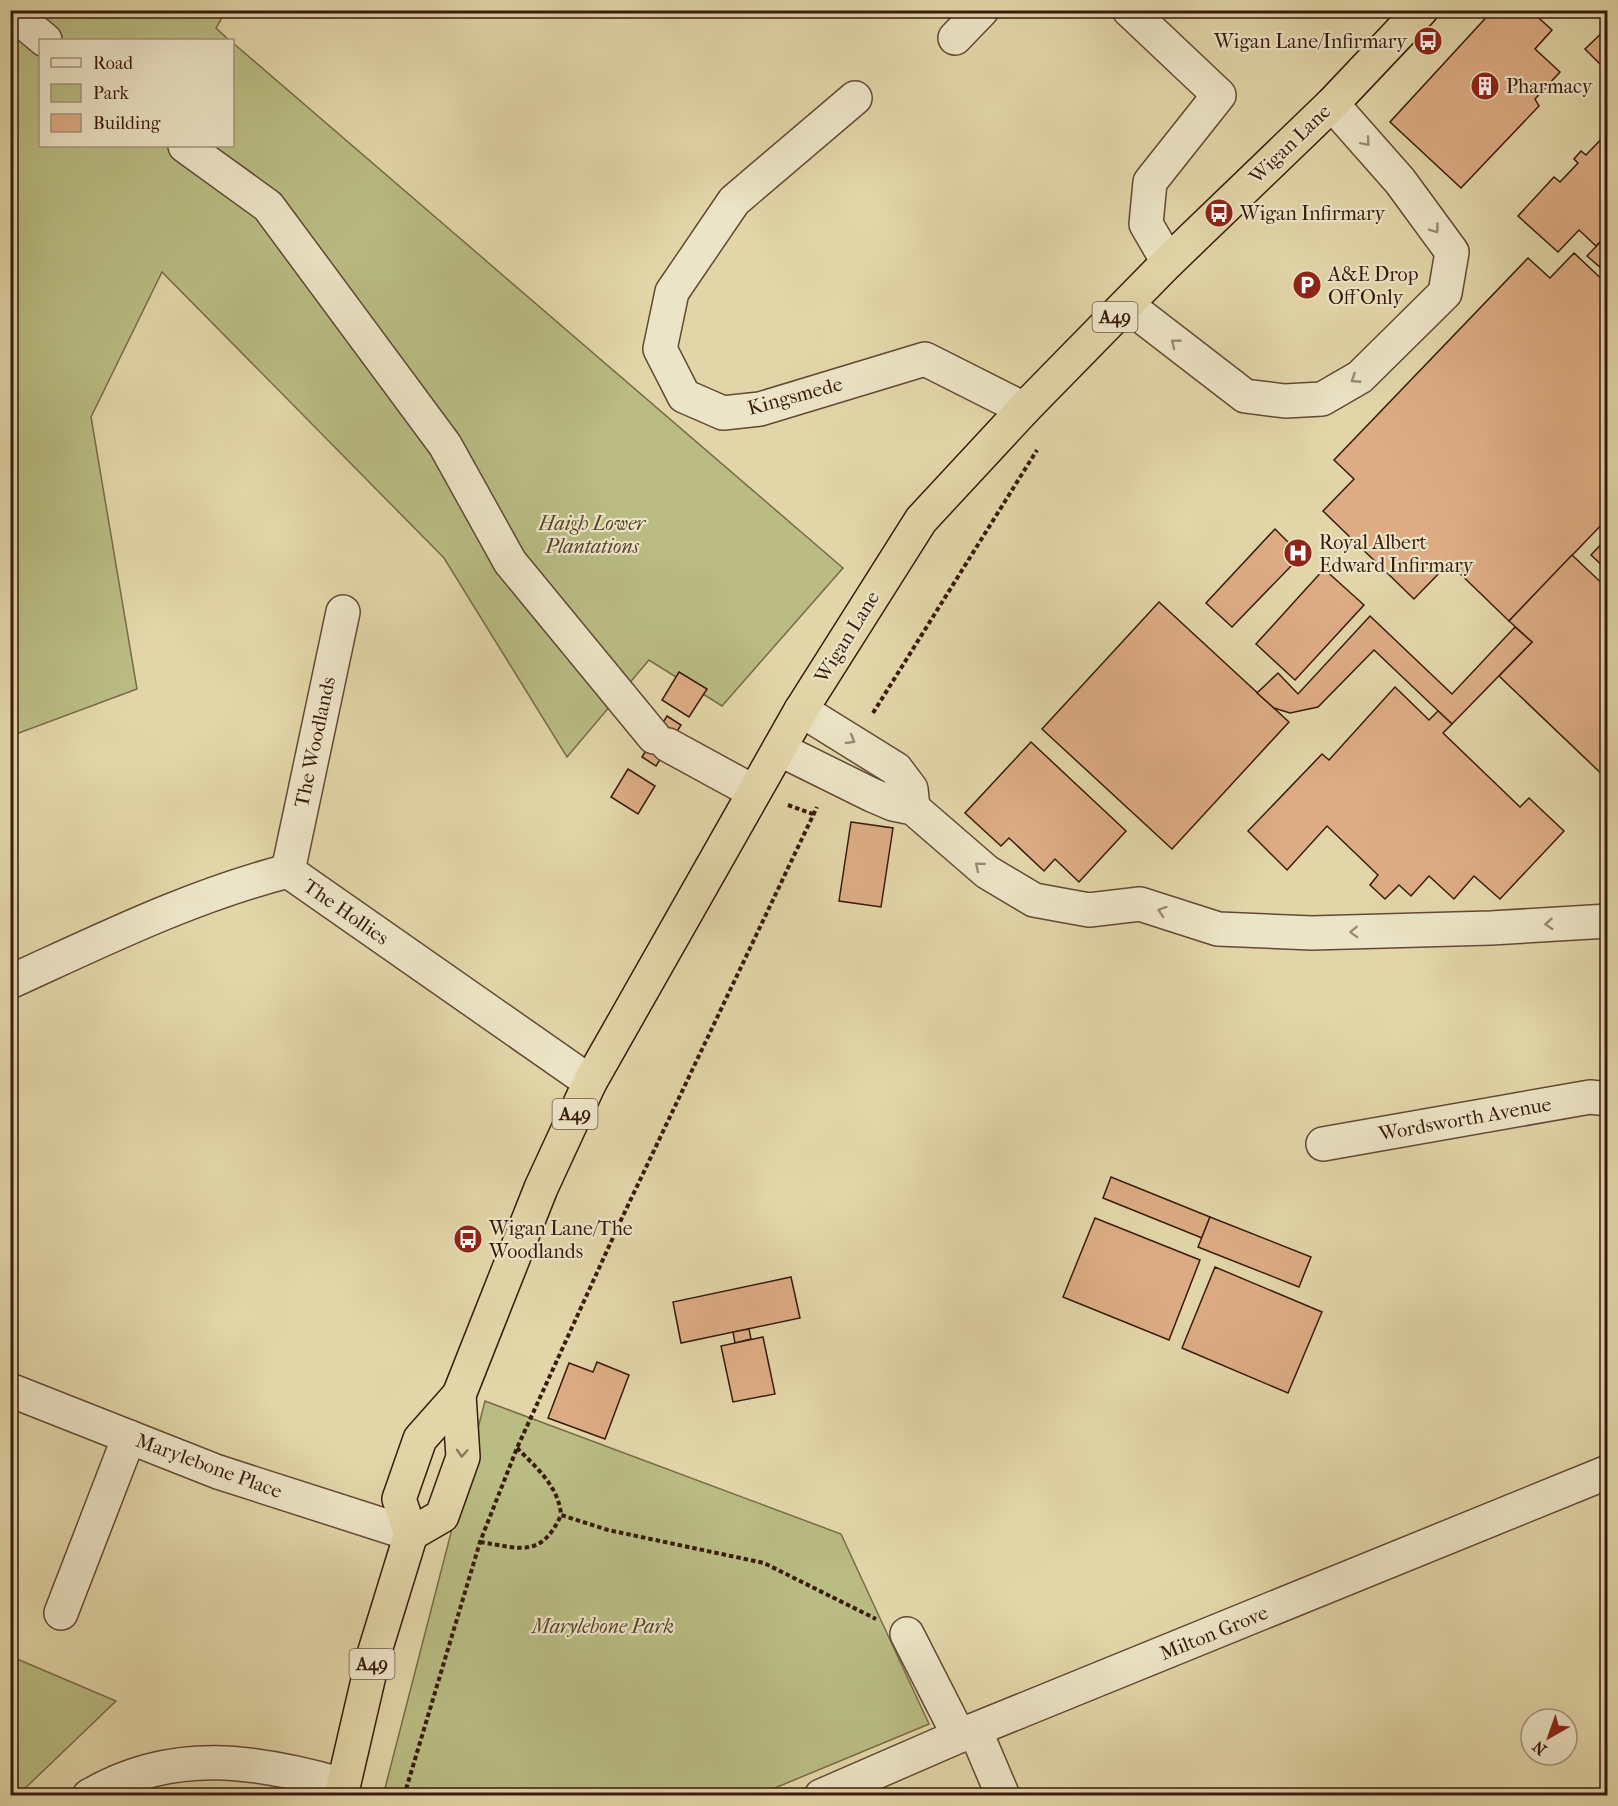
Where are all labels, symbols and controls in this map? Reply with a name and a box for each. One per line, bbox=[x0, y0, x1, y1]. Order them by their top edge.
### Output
bus stop icon: Wigan Lane/Infirmary bbox=[1412, 25, 1444, 57]
place label: Wigan Lane/Infirmary bbox=[1213, 30, 1408, 53]
legend bbox=[39, 39, 234, 147]
text: Road bbox=[93, 53, 133, 74]
building icon: Pharmacy bbox=[1469, 70, 1501, 102]
place label: Pharmacy bbox=[1506, 75, 1594, 98]
text: Park bbox=[93, 83, 130, 104]
street label: Wigan Lane bbox=[1244, 100, 1335, 189]
text: Building bbox=[93, 113, 161, 134]
one-way arrow bbox=[1359, 136, 1370, 146]
bus stop icon: Wigan Infirmary bbox=[1203, 197, 1235, 229]
place label: Wigan Infirmary bbox=[1239, 202, 1387, 225]
one-way arrow bbox=[1428, 222, 1439, 233]
place label: A&E Drop Off Only bbox=[1327, 263, 1419, 309]
parking icon: A&E Drop Off Only bbox=[1291, 269, 1323, 301]
road number: A49 bbox=[1092, 302, 1138, 332]
one-way arrow bbox=[1171, 339, 1182, 350]
street label: Kingsmede bbox=[745, 372, 845, 420]
one-way arrow bbox=[1351, 372, 1362, 383]
park label: Haigh Lower Plantations bbox=[538, 512, 647, 558]
place label: Royal Albert Edward Infirmary bbox=[1319, 531, 1475, 577]
hospital icon: Royal Albert Edward Infirmary bbox=[1282, 537, 1314, 569]
street label: Wigan Lane bbox=[809, 587, 884, 688]
street label: The Woodlands bbox=[290, 674, 340, 810]
one-way arrow bbox=[845, 732, 856, 743]
one-way arrow bbox=[975, 862, 986, 873]
street label: The Hollies bbox=[299, 874, 393, 950]
one-way arrow bbox=[1157, 906, 1168, 919]
one-way arrow bbox=[1545, 918, 1554, 931]
one-way arrow bbox=[1350, 925, 1359, 938]
street label: Wordsworth Avenue bbox=[1376, 1092, 1553, 1146]
road number: A49 bbox=[552, 1099, 598, 1129]
place label: Wigan Lane/The Woodlands bbox=[488, 1217, 633, 1263]
bus stop icon: Wigan Lane/The Woodlands bbox=[452, 1223, 484, 1255]
street label: Marylebone Place bbox=[133, 1429, 285, 1503]
one-way arrow bbox=[455, 1449, 468, 1458]
street label: Milton Grove bbox=[1157, 1601, 1271, 1665]
park label: Marylebone Park bbox=[530, 1615, 674, 1638]
road number: A49 bbox=[350, 1649, 394, 1679]
north arrow bbox=[1519, 1707, 1579, 1767]
text: N bbox=[1528, 1736, 1550, 1759]

